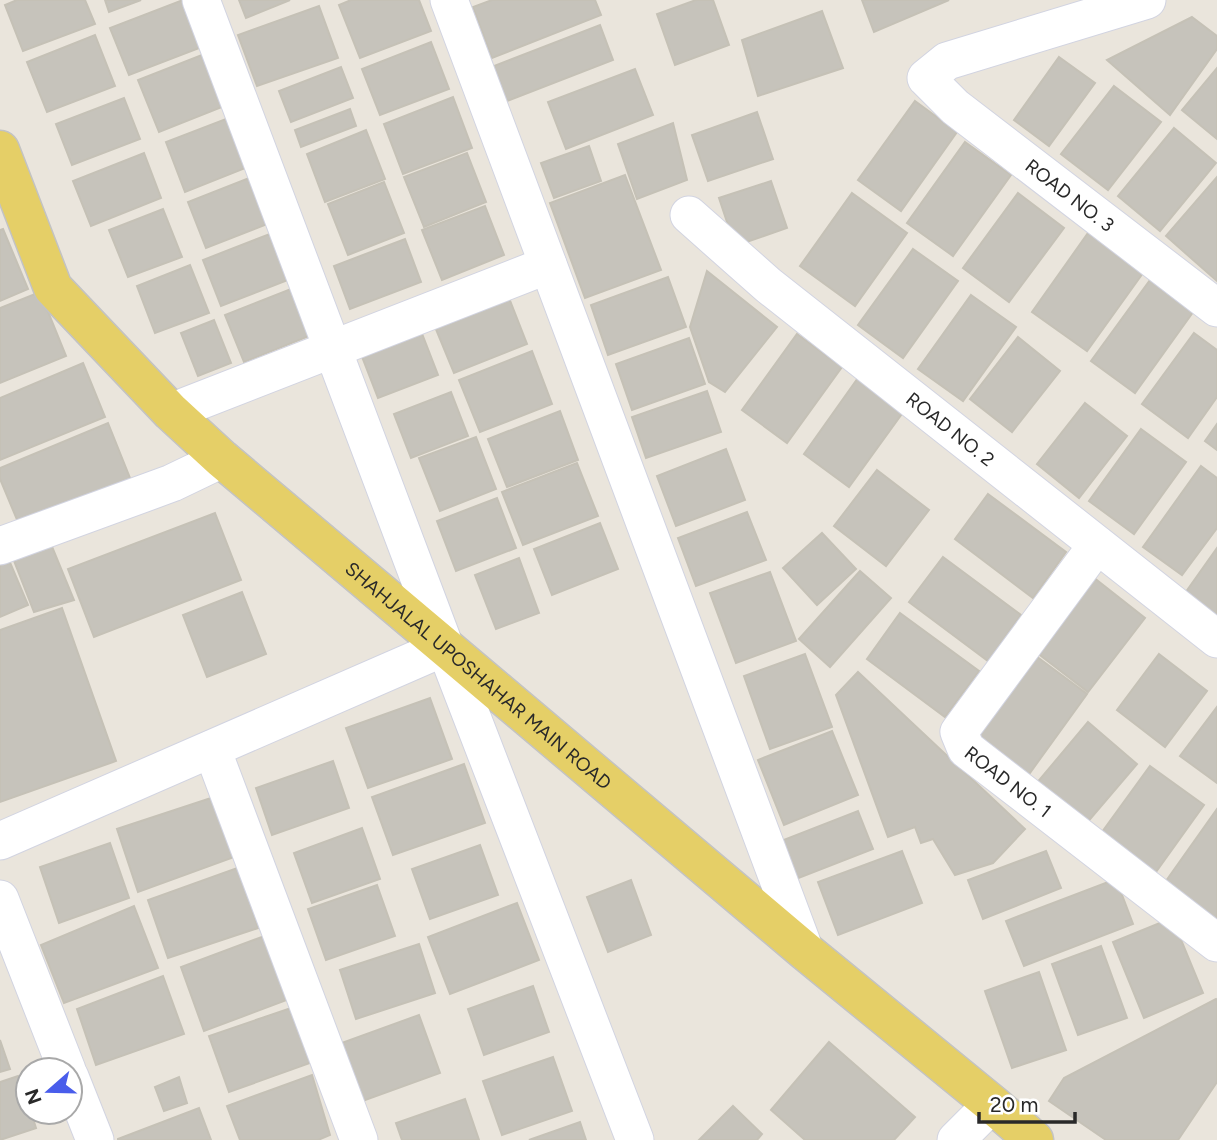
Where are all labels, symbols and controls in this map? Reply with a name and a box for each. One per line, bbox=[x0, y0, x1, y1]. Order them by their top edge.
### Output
street label: ROAD NO. 3 bbox=[1021, 154, 1119, 237]
street label: ROAD NO. 2 bbox=[902, 387, 999, 471]
street label: SHAHJALAL UPOSHAHAR MAIN ROAD bbox=[341, 557, 616, 794]
street label: ROAD NO. 1 bbox=[960, 741, 1056, 822]
north arrow bbox=[14, 1056, 84, 1126]
scale bar bbox=[979, 1080, 1075, 1124]
text: N bbox=[20, 1086, 47, 1107]
text: 20 m bbox=[990, 1092, 1038, 1117]

